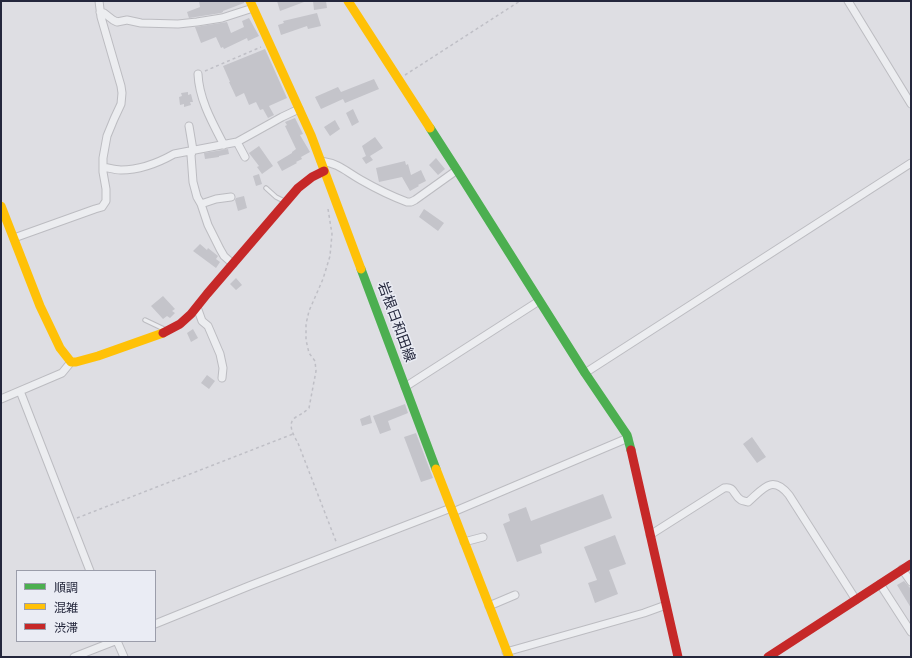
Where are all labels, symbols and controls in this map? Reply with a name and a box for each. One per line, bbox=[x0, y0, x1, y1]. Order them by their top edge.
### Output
street label: 岩根日和田線 bbox=[374, 280, 418, 364]
legend bbox=[16, 570, 156, 642]
text: 順調 bbox=[54, 580, 78, 595]
text: 混雑 bbox=[54, 600, 78, 615]
text: 渋滞 bbox=[54, 620, 78, 635]

